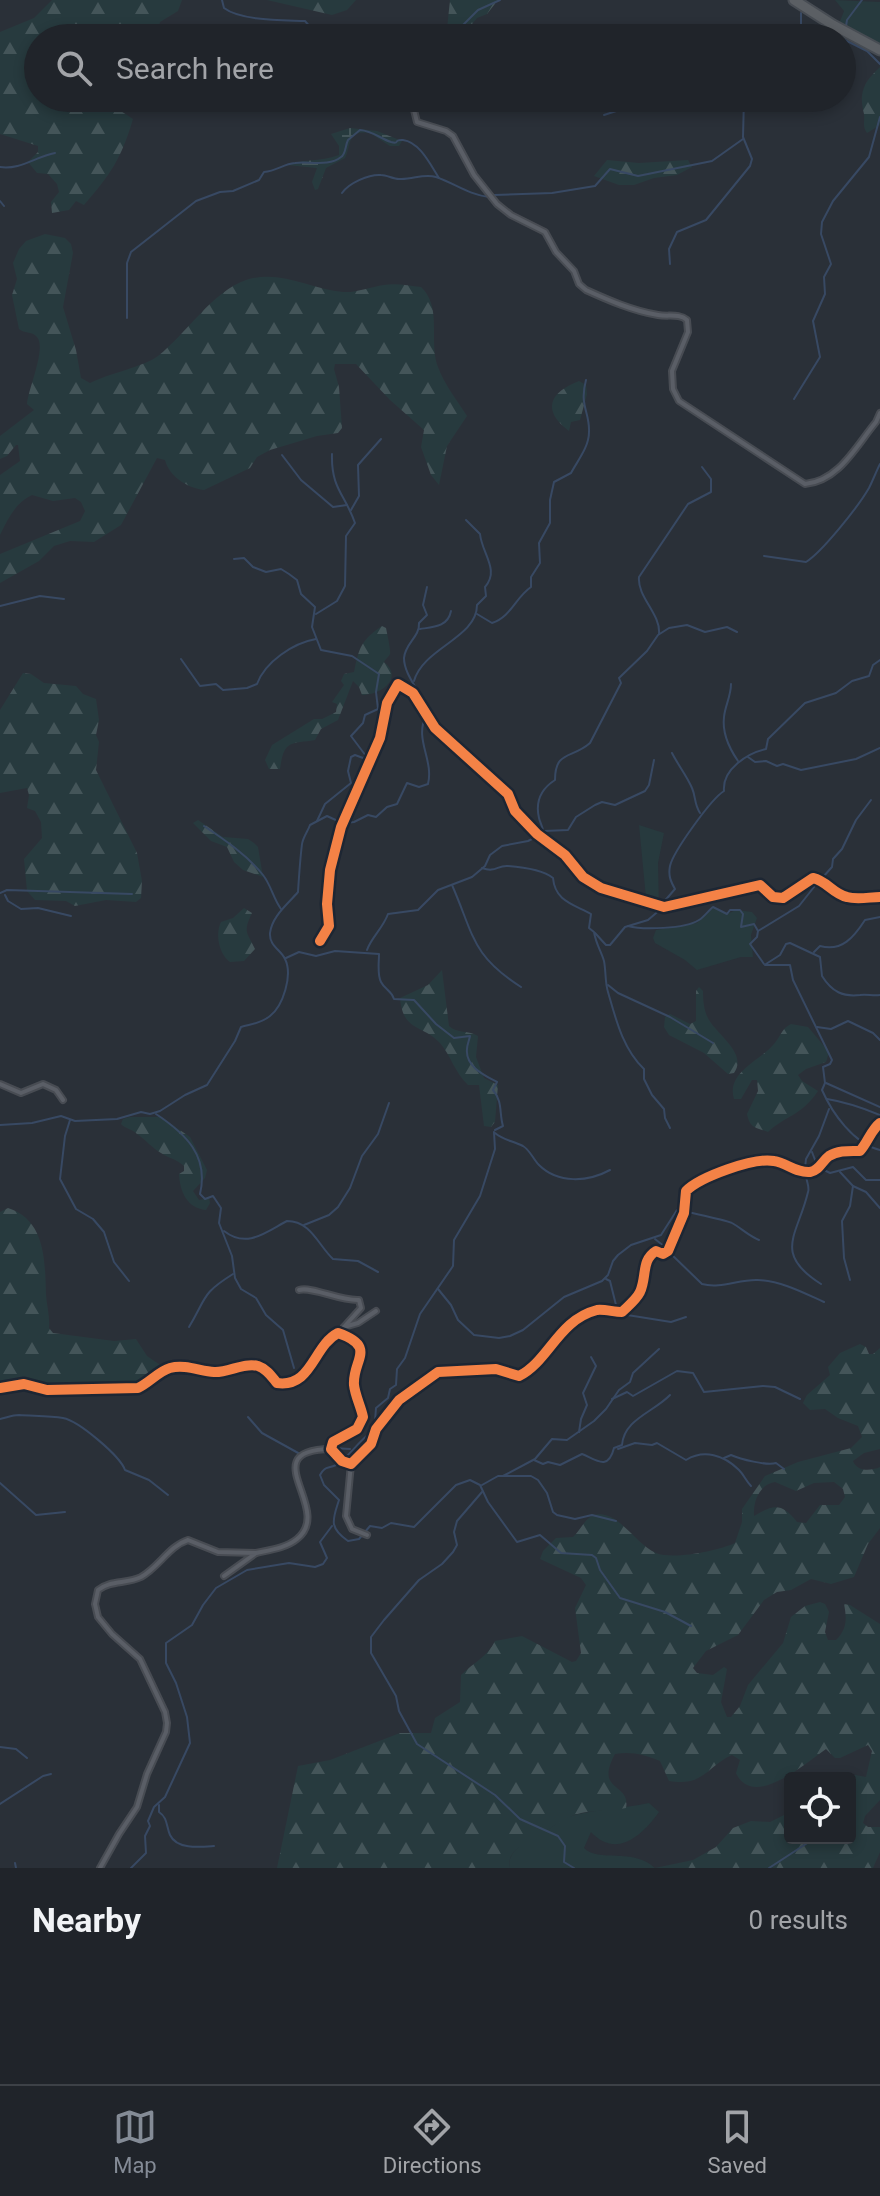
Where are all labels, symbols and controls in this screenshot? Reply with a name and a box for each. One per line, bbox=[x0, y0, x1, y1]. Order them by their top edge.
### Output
search box bbox=[24, 24, 856, 112]
icon: search bbox=[52, 46, 96, 90]
text: Search here bbox=[116, 51, 274, 86]
map controls bbox=[784, 1772, 856, 1844]
button: locate bbox=[784, 1772, 856, 1844]
text: Nearby bbox=[32, 1900, 141, 1940]
text: 0 results bbox=[749, 1905, 848, 1935]
tab: Map bbox=[113, 2105, 157, 2178]
tab: Directions bbox=[383, 2105, 482, 2178]
tab: Saved bbox=[708, 2105, 767, 2178]

